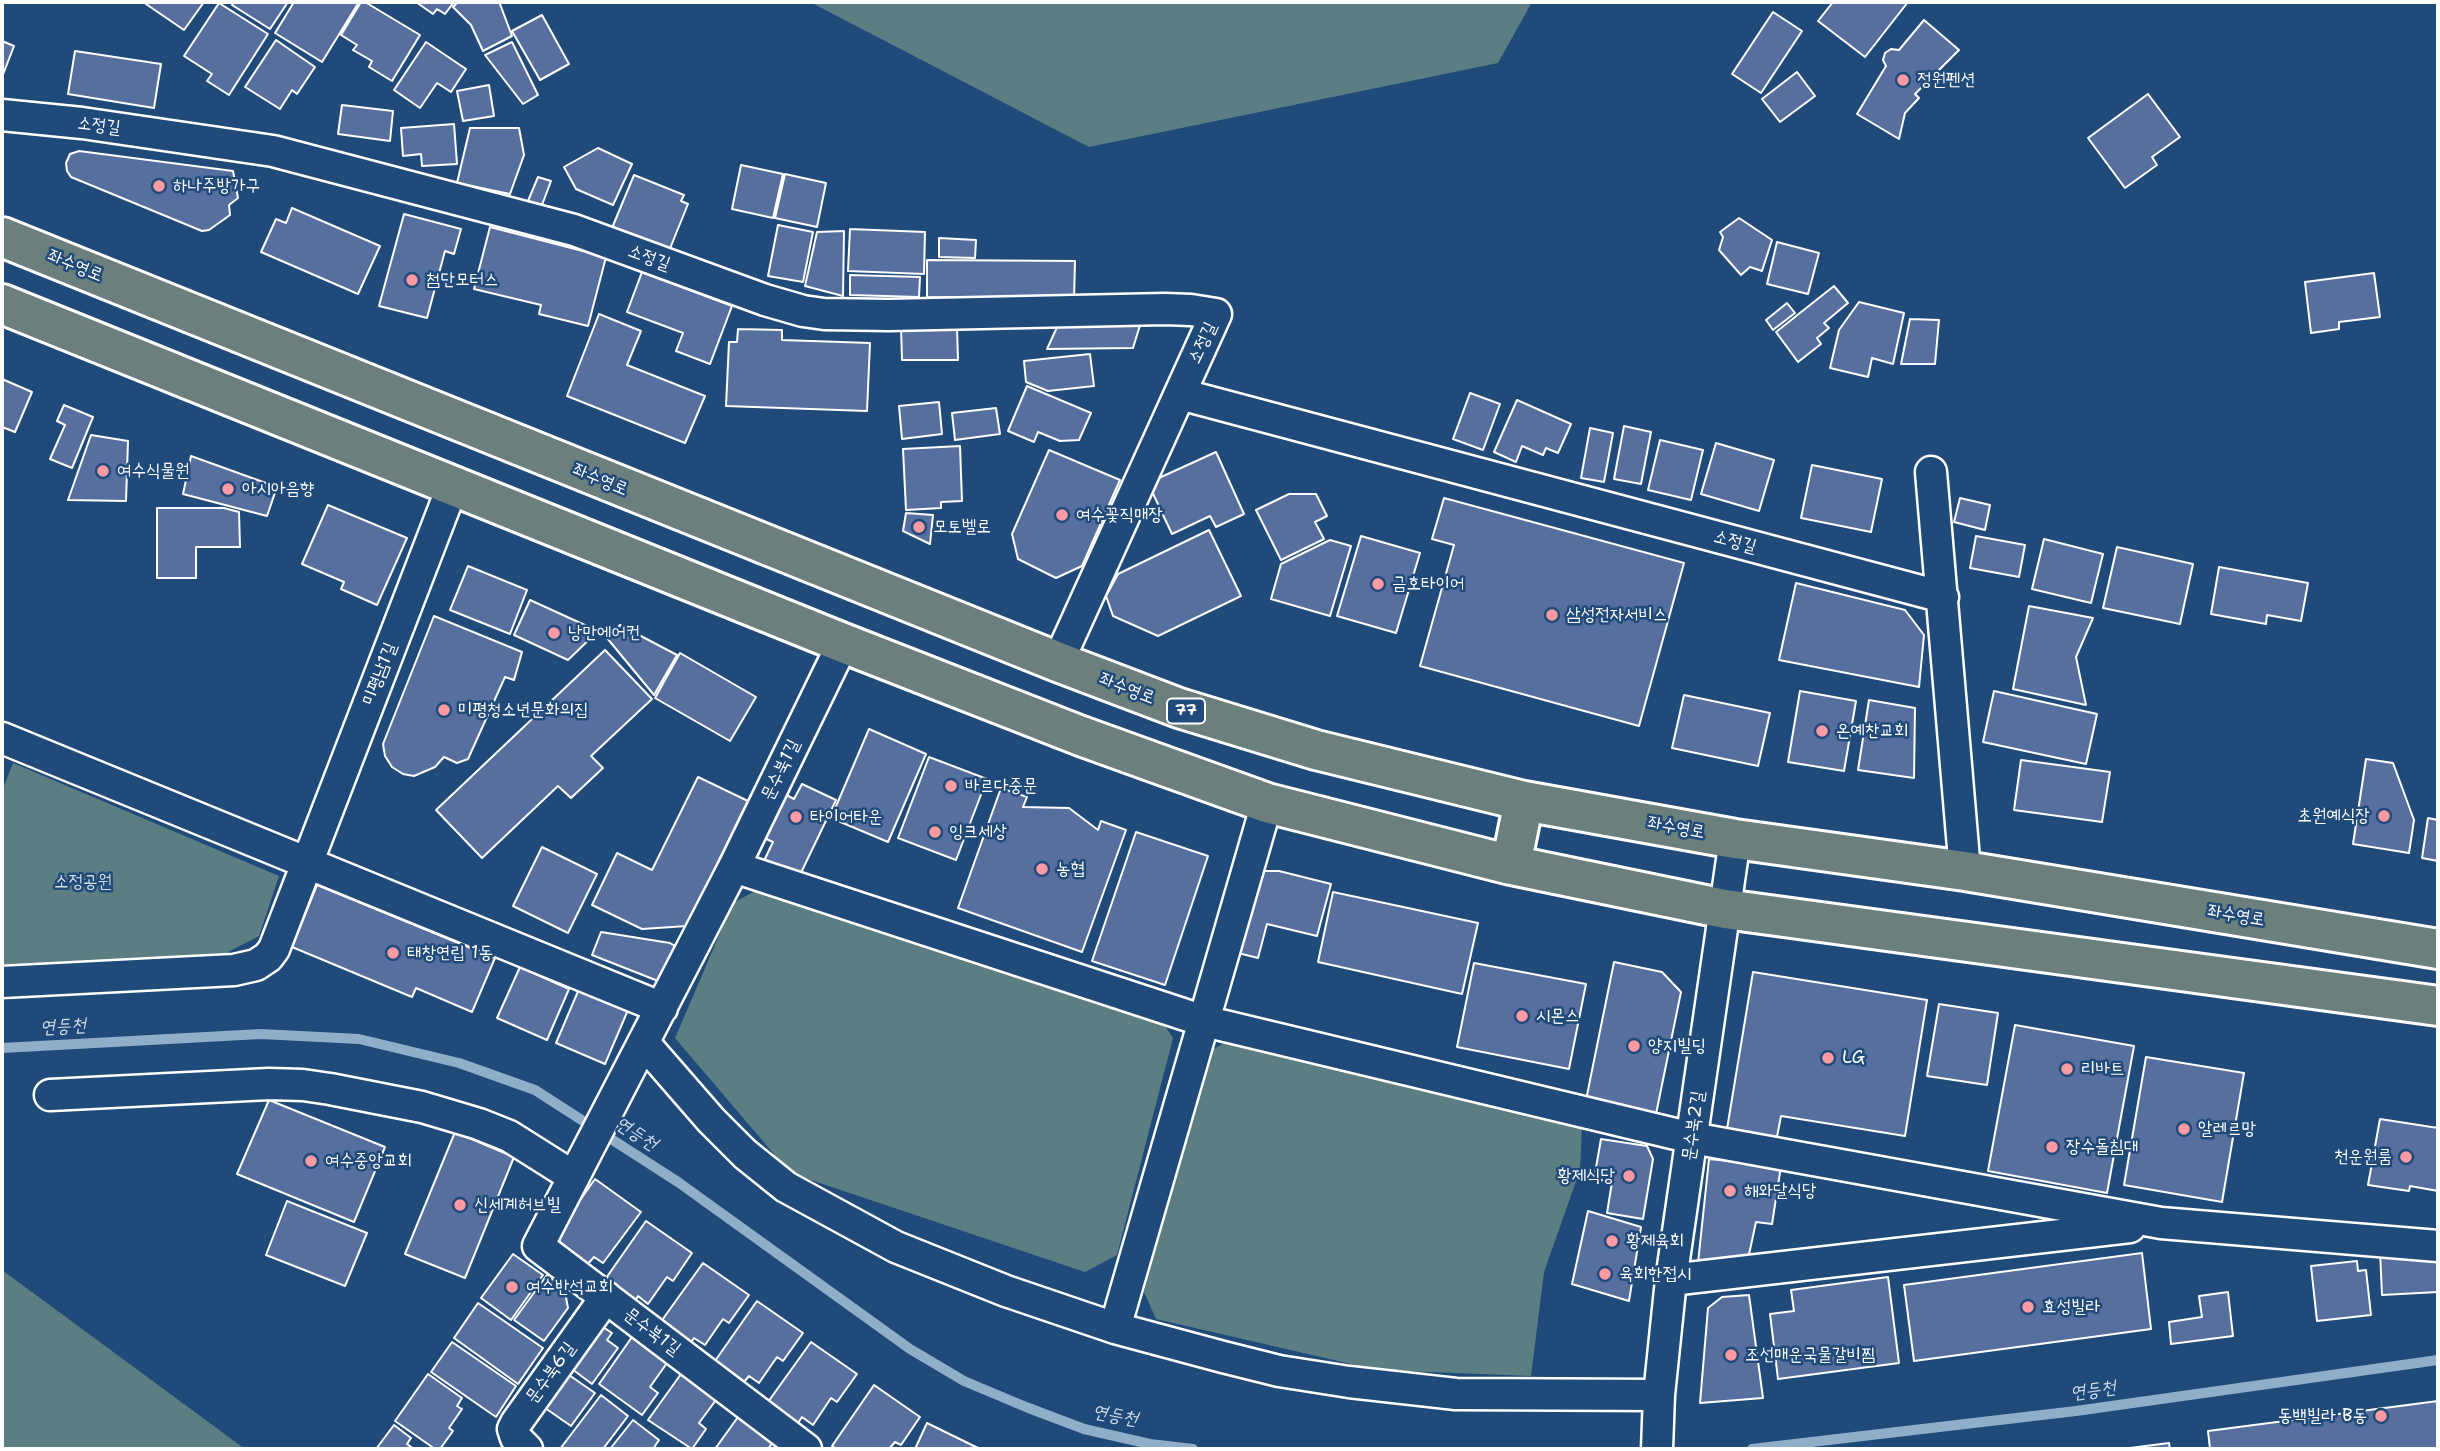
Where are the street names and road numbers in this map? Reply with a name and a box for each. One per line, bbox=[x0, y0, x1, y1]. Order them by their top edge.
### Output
street label: 소정길 bbox=[76, 113, 122, 139]
street label: 소정길 bbox=[625, 240, 673, 276]
street label: 좌수영로 bbox=[44, 245, 106, 287]
street label: 소정길 bbox=[1184, 319, 1222, 367]
street label: 좌수영로 bbox=[569, 459, 631, 501]
street label: 소정길 bbox=[1711, 526, 1759, 558]
street label: 미평남1길 bbox=[358, 640, 402, 708]
street label: 좌수영로 bbox=[1096, 669, 1158, 709]
road number: 77 bbox=[1167, 698, 1205, 724]
street label: 문수북1길 bbox=[757, 736, 805, 804]
street label: 좌수영로 bbox=[1646, 812, 1706, 844]
street label: 좌수영로 bbox=[2206, 901, 2266, 931]
street label: 문수북2길 bbox=[1678, 1090, 1710, 1162]
street label: 문수북1길 bbox=[619, 1304, 685, 1360]
street label: 문수북6길 bbox=[522, 1338, 580, 1408]

